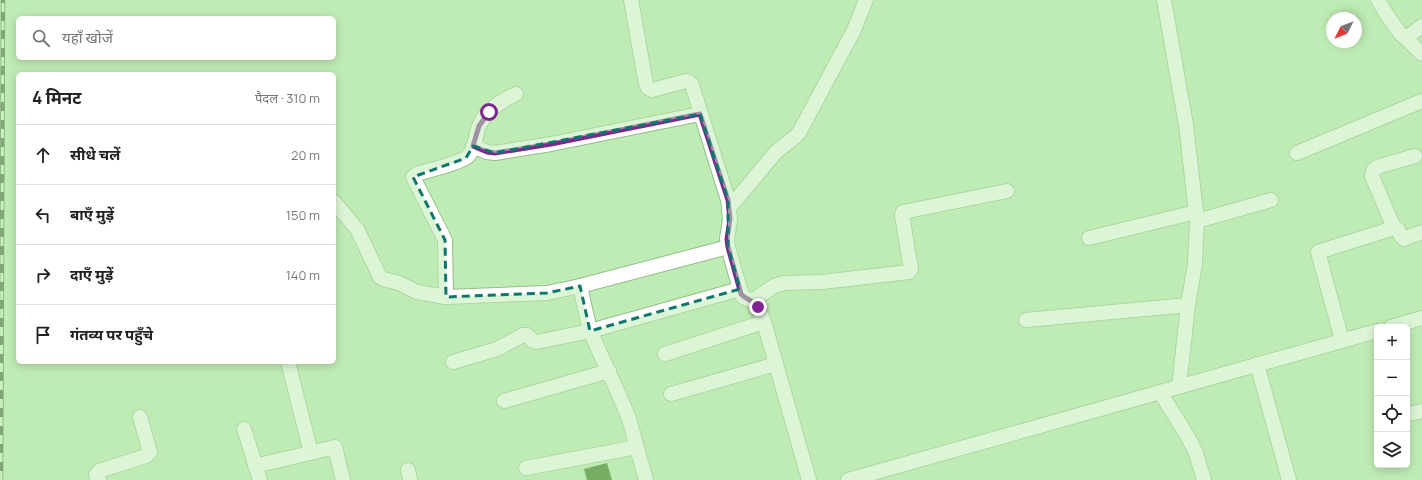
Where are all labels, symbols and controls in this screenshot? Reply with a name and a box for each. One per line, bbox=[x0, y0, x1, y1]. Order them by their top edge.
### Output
north arrow bbox=[1326, 12, 1362, 48]
search box bbox=[16, 16, 336, 60]
icon: search bbox=[30, 27, 52, 49]
text: यहाँ खोजें bbox=[62, 27, 113, 48]
text: 4 मिनट bbox=[32, 86, 81, 109]
text: पैदल · 310 m bbox=[255, 89, 320, 107]
route start bbox=[480, 103, 498, 121]
icon: ahead bbox=[32, 144, 54, 166]
text: सीधे चलें bbox=[70, 144, 120, 165]
text: 20 m bbox=[291, 146, 320, 164]
icon: left bbox=[32, 204, 54, 226]
text: बाएँ मुड़ें bbox=[70, 204, 114, 225]
text: 150 m bbox=[286, 206, 320, 224]
icon: right bbox=[32, 264, 54, 286]
text: दाएँ मुड़ें bbox=[70, 264, 113, 285]
text: 140 m bbox=[286, 266, 320, 284]
route end bbox=[749, 298, 767, 316]
icon: arrive bbox=[32, 324, 54, 346]
text: गंतव्य पर पहुँचे bbox=[70, 324, 153, 345]
map controls bbox=[1374, 324, 1410, 468]
button: + bbox=[1374, 324, 1410, 360]
button: − bbox=[1374, 360, 1410, 396]
button: locate bbox=[1374, 396, 1410, 432]
button: layers bbox=[1374, 432, 1410, 468]

